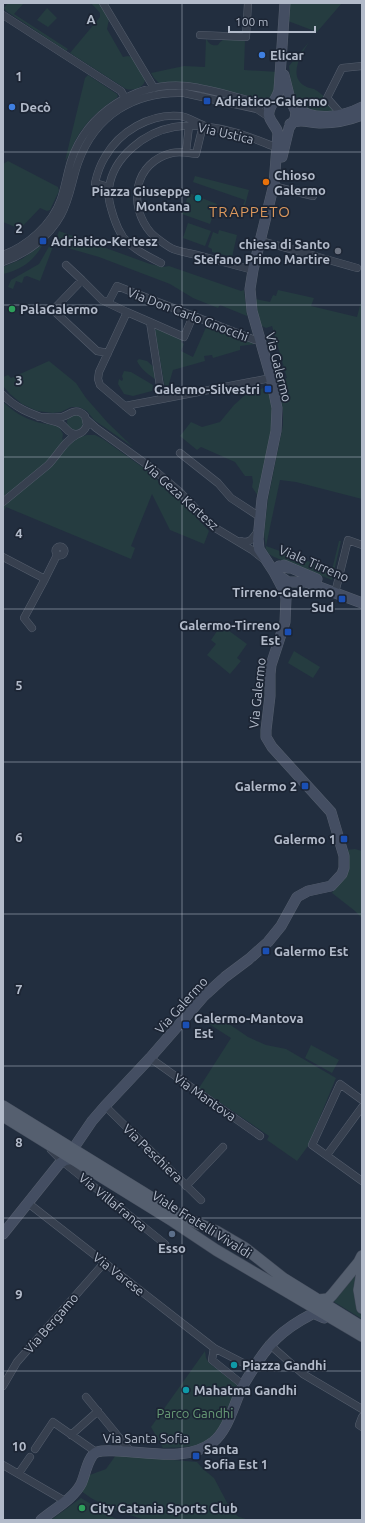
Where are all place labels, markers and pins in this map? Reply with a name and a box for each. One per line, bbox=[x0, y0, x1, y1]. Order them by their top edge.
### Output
place label: Elicar bbox=[270, 48, 304, 62]
marker: Elicar bbox=[257, 50, 267, 60]
place label: Adriatico-Galermo bbox=[215, 94, 328, 108]
marker: Adriatico-Galermo bbox=[202, 96, 212, 106]
place label: Decò bbox=[20, 100, 51, 114]
marker: Decò bbox=[7, 102, 17, 112]
place label: Chioso Galermo bbox=[274, 168, 326, 197]
marker: Chioso Galermo bbox=[261, 177, 271, 187]
place label: Piazza Giuseppe Montana bbox=[91, 184, 190, 213]
marker: Piazza Giuseppe Montana bbox=[193, 193, 203, 203]
place label: Adriatico-Kertesz bbox=[51, 234, 158, 248]
marker: Adriatico-Kertesz bbox=[38, 236, 48, 246]
place label: chiesa di Santo Stefano Primo Martire bbox=[194, 237, 330, 266]
marker: chiesa di Santo Stefano Primo Martire bbox=[333, 246, 343, 256]
place label: PalaGalermo bbox=[20, 302, 98, 316]
marker: PalaGalermo bbox=[7, 304, 17, 314]
place label: Galermo-Silvestri bbox=[154, 382, 260, 396]
marker: Galermo-Silvestri bbox=[263, 384, 273, 394]
place label: Tirreno-Galermo Sud bbox=[232, 585, 334, 614]
marker: Tirreno-Galermo Sud bbox=[337, 594, 347, 604]
place label: Galermo-Tirreno Est bbox=[179, 618, 280, 647]
marker: Galermo-Tirreno Est bbox=[283, 627, 293, 637]
place label: Galermo 2 bbox=[235, 779, 297, 793]
marker: Galermo 2 bbox=[300, 781, 310, 791]
place label: Galermo 1 bbox=[274, 832, 336, 846]
marker: Galermo 1 bbox=[339, 834, 349, 844]
place label: Galermo Est bbox=[274, 944, 349, 958]
marker: Galermo Est bbox=[261, 946, 271, 956]
place label: Galermo-Mantova Est bbox=[194, 1011, 303, 1040]
marker: Galermo-Mantova Est bbox=[181, 1020, 191, 1030]
marker: Esso bbox=[167, 1229, 177, 1239]
place label: Esso bbox=[158, 1241, 186, 1255]
place label: Piazza Gandhi bbox=[242, 1358, 326, 1372]
marker: Piazza Gandhi bbox=[229, 1360, 239, 1370]
place label: Mahatma Gandhi bbox=[194, 1383, 297, 1397]
marker: Mahatma Gandhi bbox=[181, 1385, 191, 1395]
place label: Santa Sofia Est 1 bbox=[204, 1442, 268, 1471]
marker: Santa Sofia Est 1 bbox=[191, 1451, 201, 1461]
place label: City Catania Sports Club bbox=[90, 1501, 238, 1515]
marker: City Catania Sports Club bbox=[77, 1503, 87, 1513]

